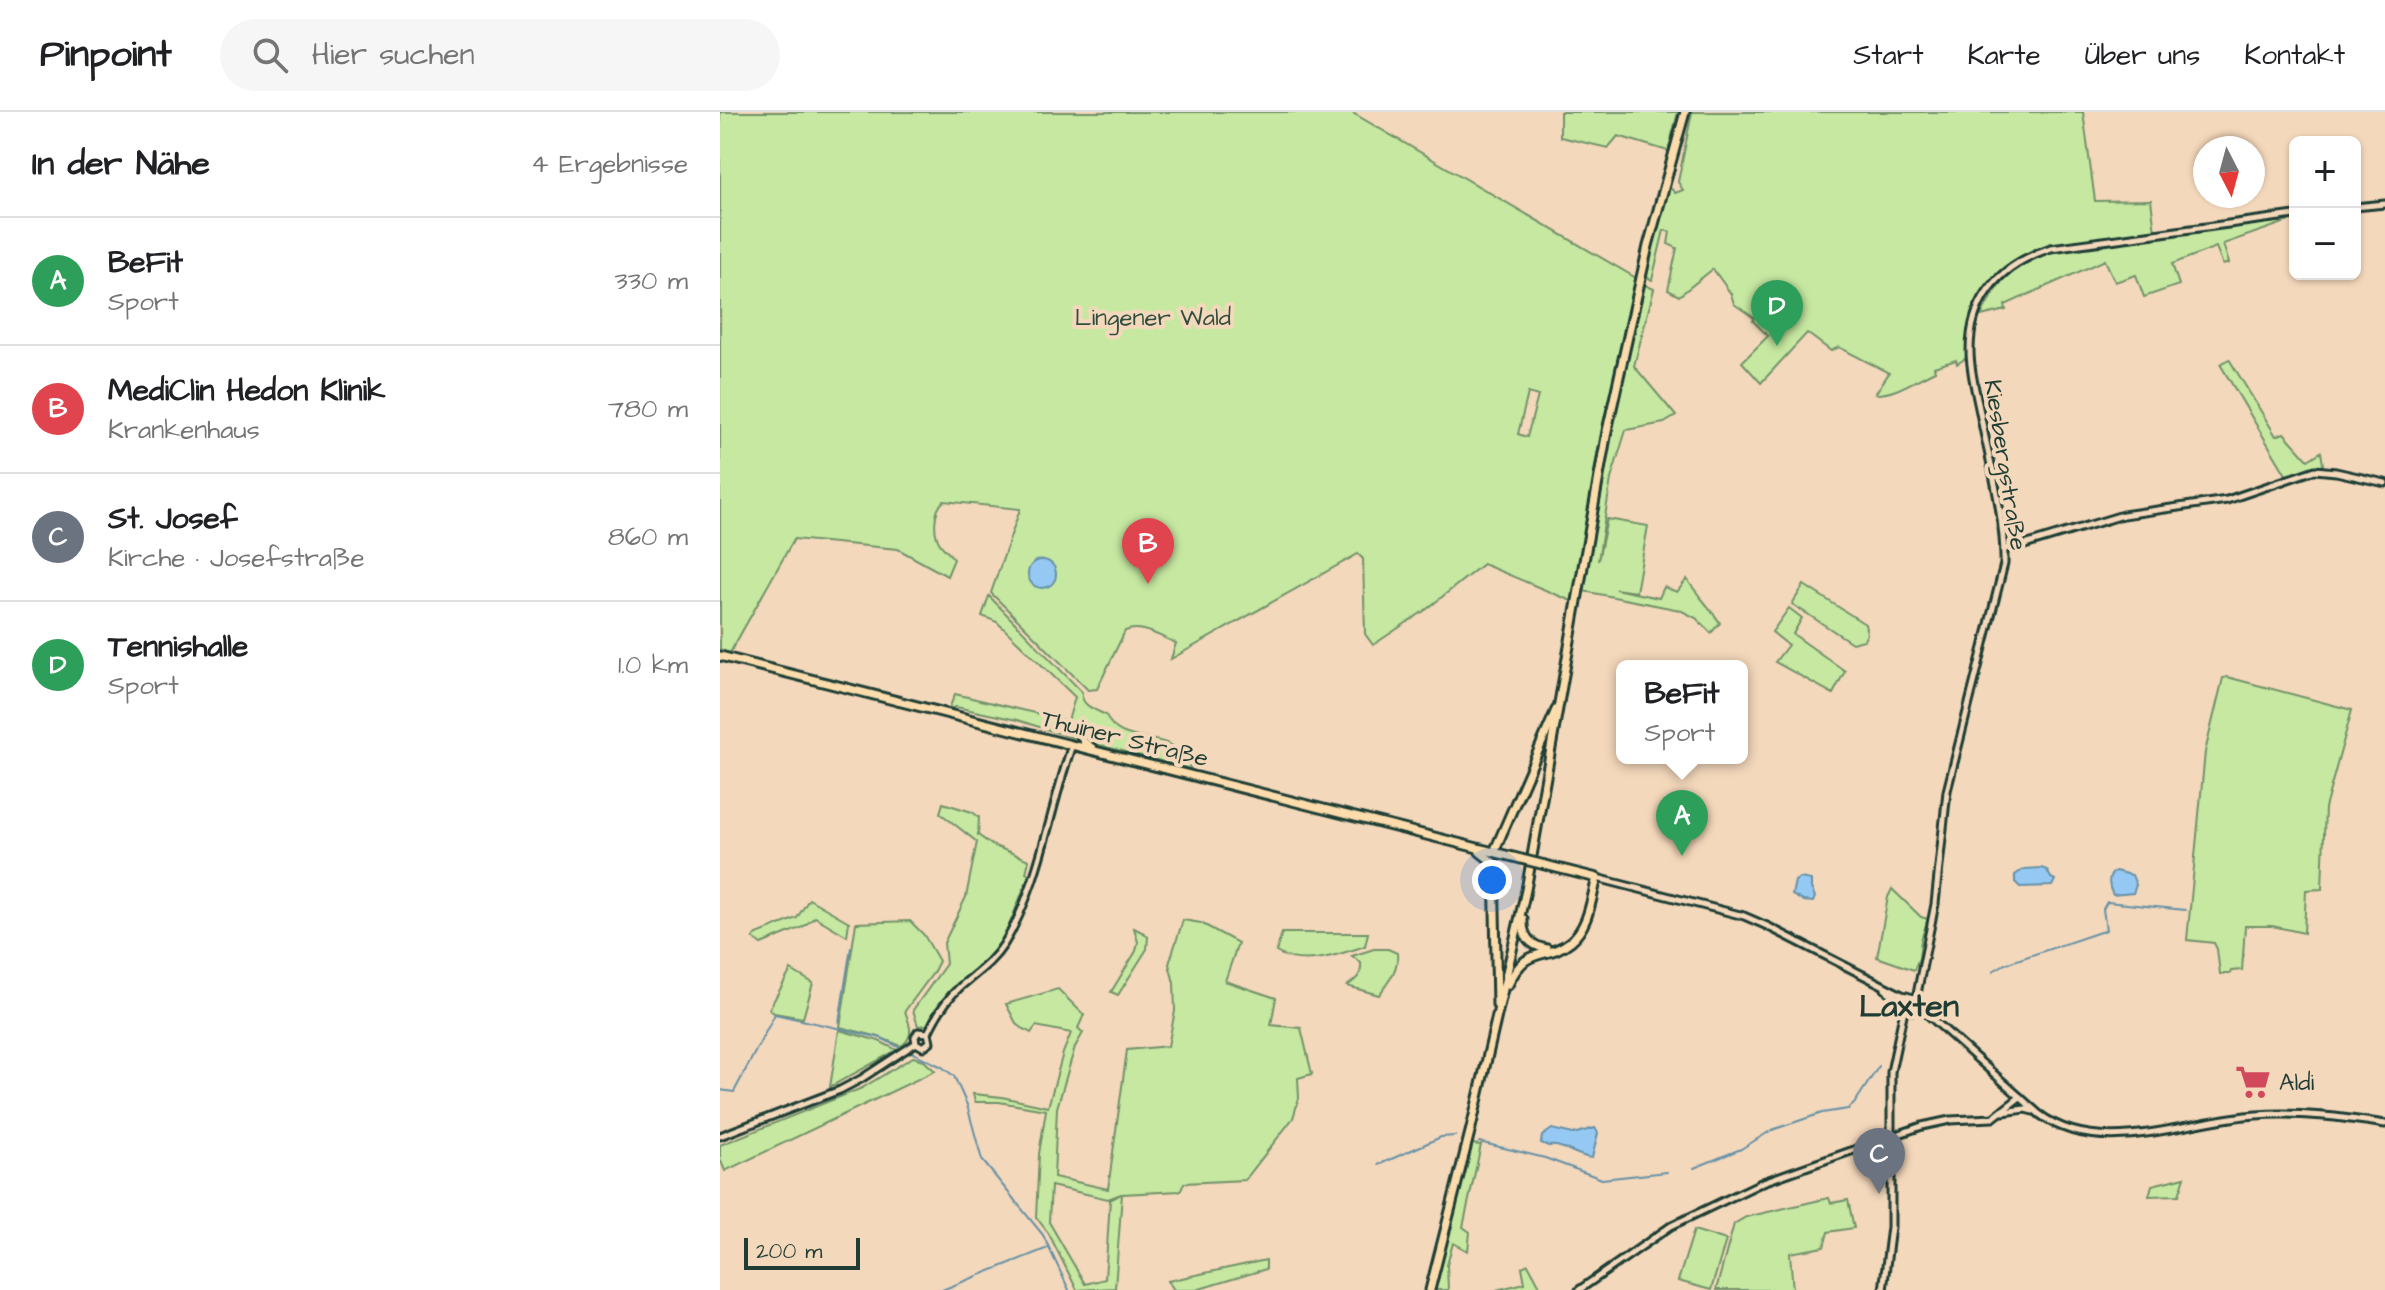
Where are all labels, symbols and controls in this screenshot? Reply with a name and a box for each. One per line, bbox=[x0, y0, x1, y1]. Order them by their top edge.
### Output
search box bbox=[220, 19, 780, 91]
text: Pinpoint bbox=[40, 29, 172, 81]
icon: search bbox=[248, 33, 292, 77]
text: Hier suchen bbox=[312, 34, 475, 76]
text: Start bbox=[1853, 36, 1924, 75]
text: Karte bbox=[1968, 36, 2041, 75]
text: Über uns bbox=[2085, 36, 2200, 75]
text: Kontakt bbox=[2244, 36, 2345, 75]
north arrow bbox=[2193, 136, 2265, 208]
map controls bbox=[2289, 136, 2361, 280]
button: + bbox=[2289, 136, 2361, 208]
text: In der Nähe bbox=[32, 140, 210, 188]
text: 4 Ergebnisse bbox=[531, 146, 688, 182]
button: − bbox=[2289, 208, 2361, 280]
text: BeFit bbox=[108, 242, 183, 284]
text: A bbox=[50, 263, 66, 299]
text: 330 m bbox=[614, 263, 688, 299]
pin: D bbox=[1751, 280, 1803, 346]
text: Sport bbox=[108, 284, 179, 320]
park label: Lingener Wald bbox=[1075, 301, 1231, 336]
text: MediClin Hedon Klinik bbox=[108, 370, 386, 412]
street label: Kiesbergstraße bbox=[1974, 377, 2035, 553]
text: B bbox=[49, 391, 67, 427]
text: 780 m bbox=[608, 391, 688, 427]
text: Krankenhaus bbox=[108, 412, 260, 448]
text: St. Josef bbox=[108, 498, 238, 540]
pin: B bbox=[1122, 518, 1174, 584]
text: C bbox=[49, 519, 67, 555]
text: 860 m bbox=[608, 519, 688, 555]
text: Kirche · Josefstraße bbox=[108, 540, 365, 576]
text: Tennishalle bbox=[108, 626, 248, 668]
text: D bbox=[50, 647, 66, 683]
text: 1.0 km bbox=[618, 647, 688, 683]
popup bbox=[1616, 660, 1748, 764]
text: Sport bbox=[108, 668, 179, 704]
text: BeFit bbox=[1645, 673, 1720, 715]
street label: Thuiner Straße bbox=[1038, 702, 1212, 776]
text: Sport bbox=[1645, 715, 1715, 751]
pin: A bbox=[1656, 790, 1708, 856]
your location bbox=[1472, 860, 1512, 900]
district label: Laxten bbox=[1859, 984, 1959, 1029]
supermarket icon: Aldi bbox=[2234, 1063, 2272, 1101]
place label: Aldi bbox=[2279, 1066, 2314, 1100]
pin: C bbox=[1853, 1128, 1905, 1194]
scale bar bbox=[744, 1234, 860, 1270]
text: 200 m bbox=[756, 1236, 822, 1267]

